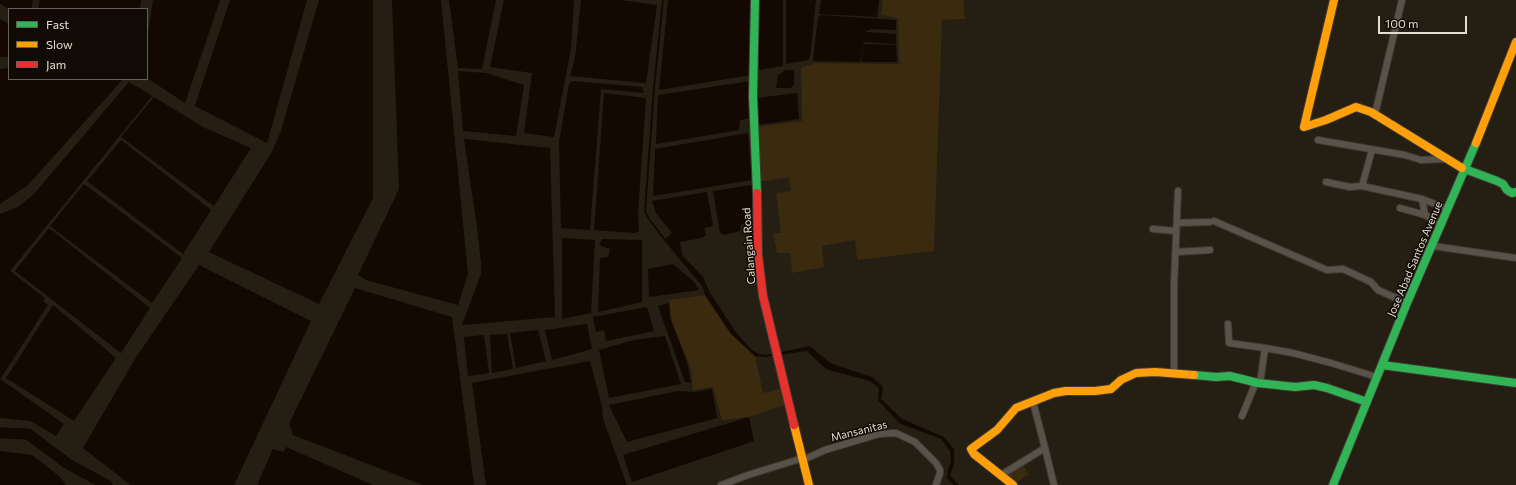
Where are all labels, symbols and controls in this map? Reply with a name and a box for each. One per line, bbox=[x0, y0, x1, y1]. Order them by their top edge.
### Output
legend bbox=[8, 8, 148, 80]
scale bar bbox=[1380, 8, 1469, 34]
text: 100 m bbox=[1385, 16, 1419, 30]
text: Fast bbox=[46, 17, 69, 31]
text: Slow bbox=[46, 37, 73, 51]
text: Jam bbox=[46, 57, 66, 71]
street label: Jose Abad Santos Avenue bbox=[1385, 199, 1445, 319]
street label: Calangain Road bbox=[740, 207, 758, 285]
street label: Mansanitas bbox=[829, 418, 889, 444]

